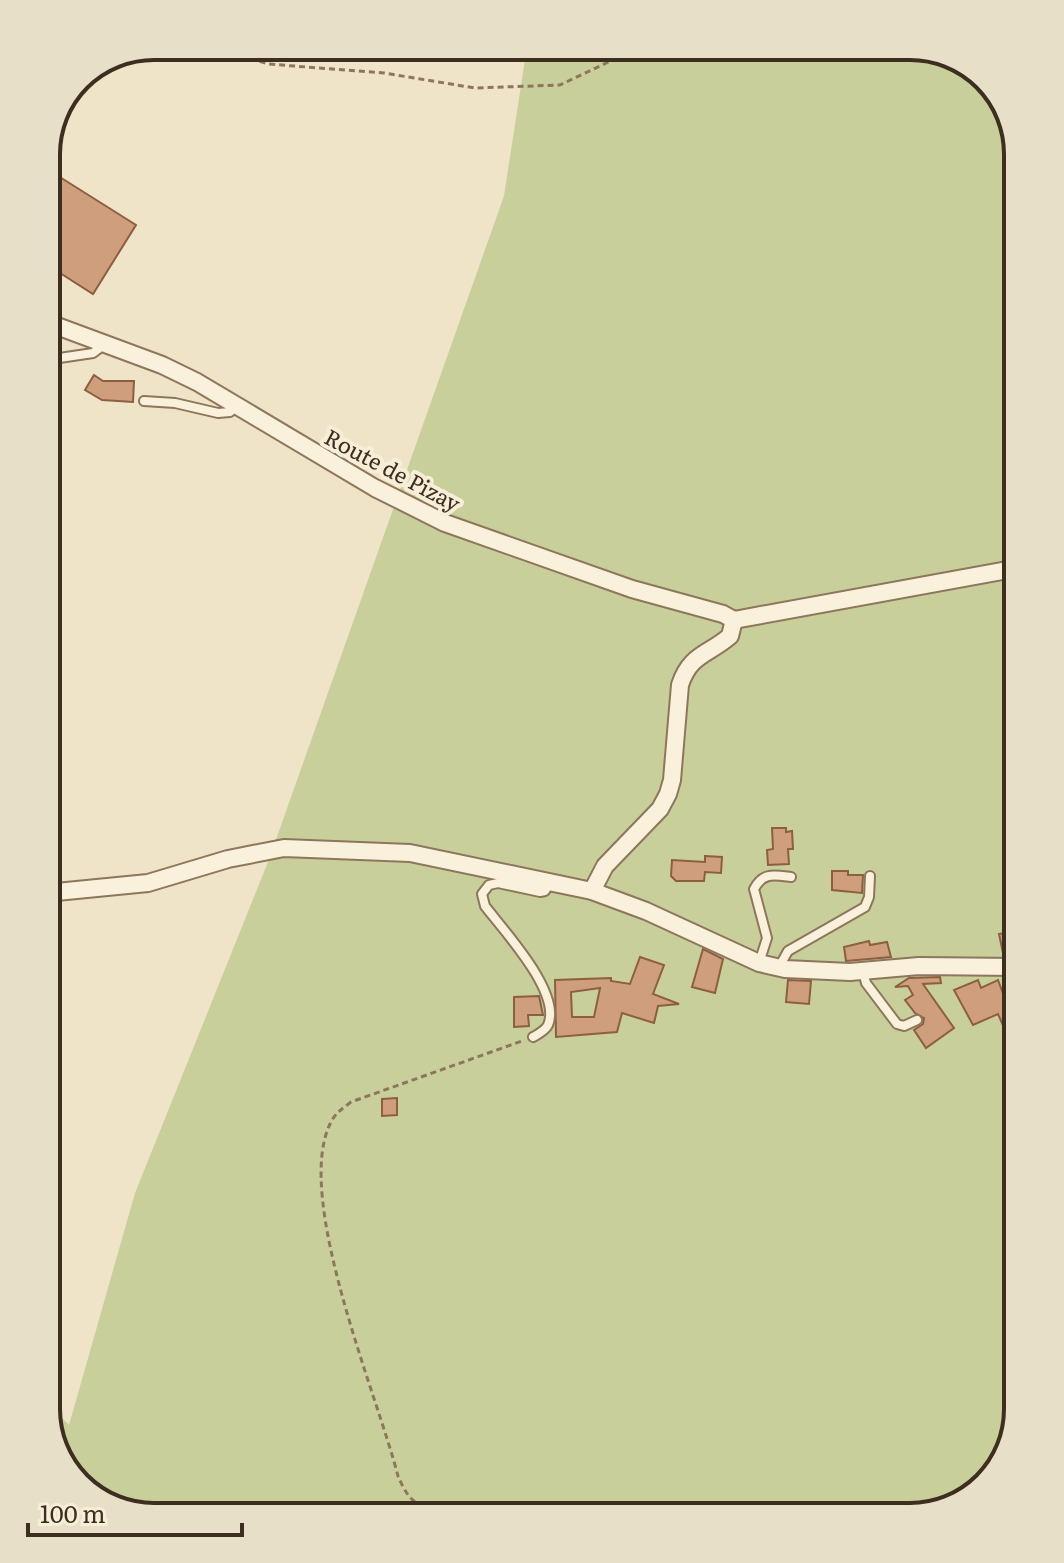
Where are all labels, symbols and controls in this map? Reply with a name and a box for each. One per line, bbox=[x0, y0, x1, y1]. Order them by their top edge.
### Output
street label: Route de Pizay bbox=[319, 419, 467, 519]
scale bar bbox=[28, 1487, 242, 1537]
text: 100 m bbox=[40, 1495, 106, 1530]

